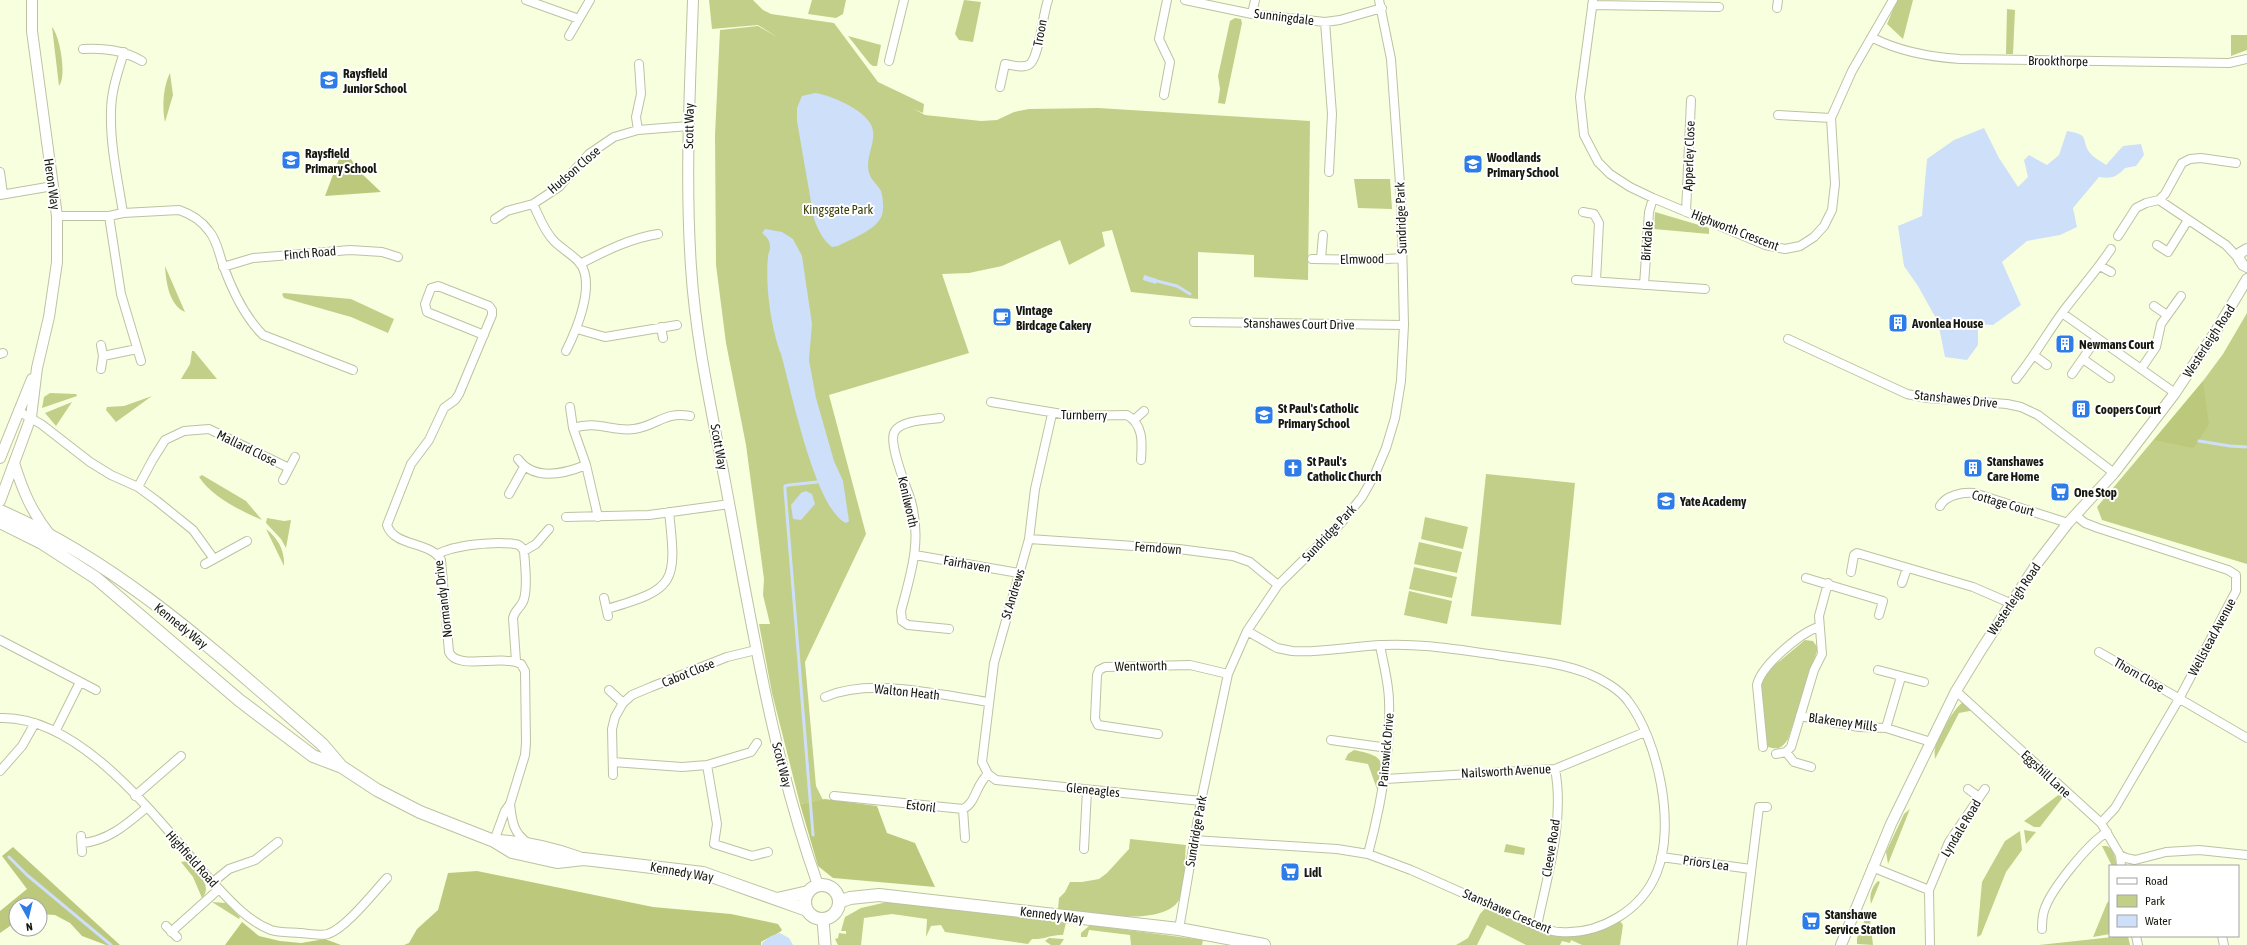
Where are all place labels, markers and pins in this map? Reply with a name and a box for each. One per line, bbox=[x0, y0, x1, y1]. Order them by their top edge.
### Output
place label: Raysfield Junior School bbox=[342, 66, 407, 96]
school or university icon: Raysfield Junior School bbox=[318, 69, 340, 91]
place label: Raysfield Primary School bbox=[305, 146, 377, 176]
school or university icon: Raysfield Primary School bbox=[280, 149, 302, 171]
place label: Woodlands Primary School bbox=[1486, 150, 1559, 180]
school or university icon: Woodlands Primary School bbox=[1462, 153, 1484, 175]
place label: Vintage Birdcage Cakery bbox=[1015, 303, 1092, 333]
cafe icon: Vintage Birdcage Cakery bbox=[991, 306, 1013, 328]
building icon: Avonlea House bbox=[1887, 312, 1909, 334]
place label: Avonlea House bbox=[1911, 316, 1984, 331]
building icon: Newmans Court bbox=[2054, 333, 2076, 355]
place label: Newmans Court bbox=[2079, 337, 2154, 352]
building icon: Coopers Court bbox=[2070, 398, 2092, 420]
place label: St Paul's Catholic Primary School bbox=[1278, 401, 1359, 431]
place label: Coopers Court bbox=[2095, 402, 2161, 417]
school or university icon: St Paul's Catholic Primary School bbox=[1253, 404, 1275, 426]
place label: St Paul's Catholic Church bbox=[1307, 454, 1381, 484]
place label: Stanshawes Care Home bbox=[1987, 454, 2044, 484]
church icon: St Paul's Catholic Church bbox=[1282, 457, 1304, 479]
building icon: Stanshawes Care Home bbox=[1962, 457, 1984, 479]
supermarket icon: One Stop bbox=[2049, 481, 2071, 503]
place label: One Stop bbox=[2074, 485, 2117, 500]
school or university icon: Yate Academy bbox=[1655, 490, 1677, 512]
place label: Yate Academy bbox=[1679, 494, 1747, 509]
supermarket icon: Lidl bbox=[1279, 861, 1301, 883]
place label: Lidl bbox=[1304, 865, 1322, 880]
place label: Stanshawe Service Station bbox=[1825, 907, 1895, 937]
supermarket icon: Stanshawe Service Station bbox=[1800, 910, 1822, 932]

